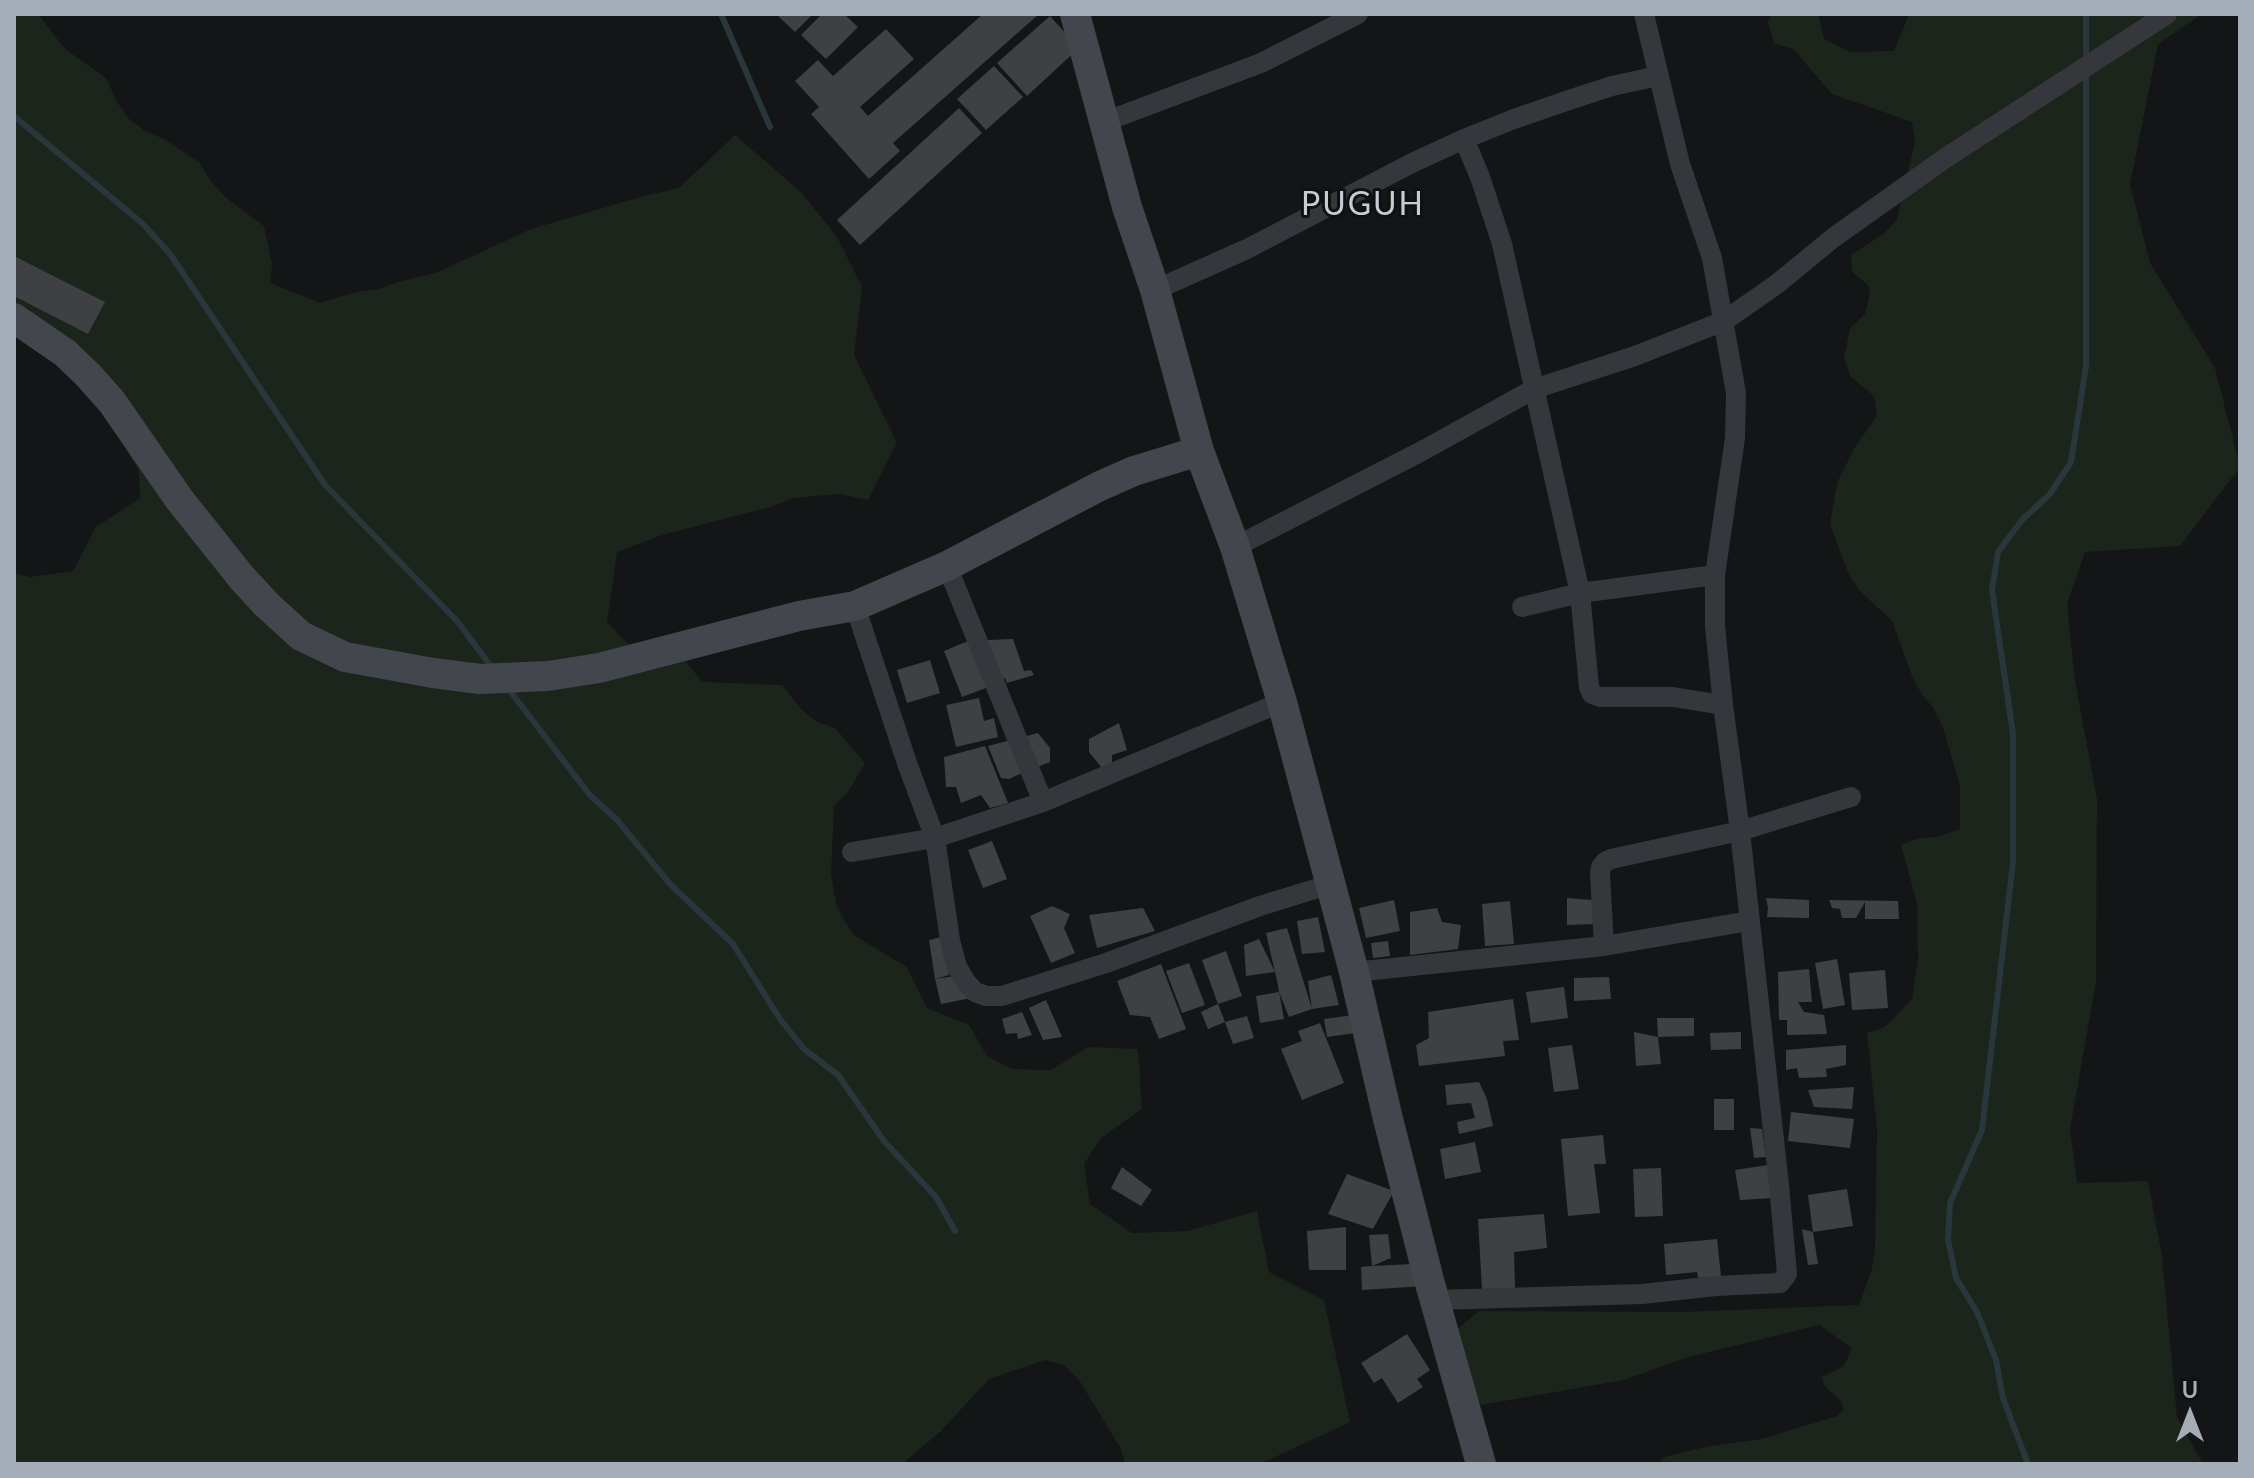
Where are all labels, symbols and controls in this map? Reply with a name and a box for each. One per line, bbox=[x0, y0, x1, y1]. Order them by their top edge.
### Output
district label: PUGUH bbox=[1301, 186, 1425, 224]
north arrow bbox=[2150, 1374, 2230, 1454]
text: U bbox=[2182, 1376, 2198, 1403]

